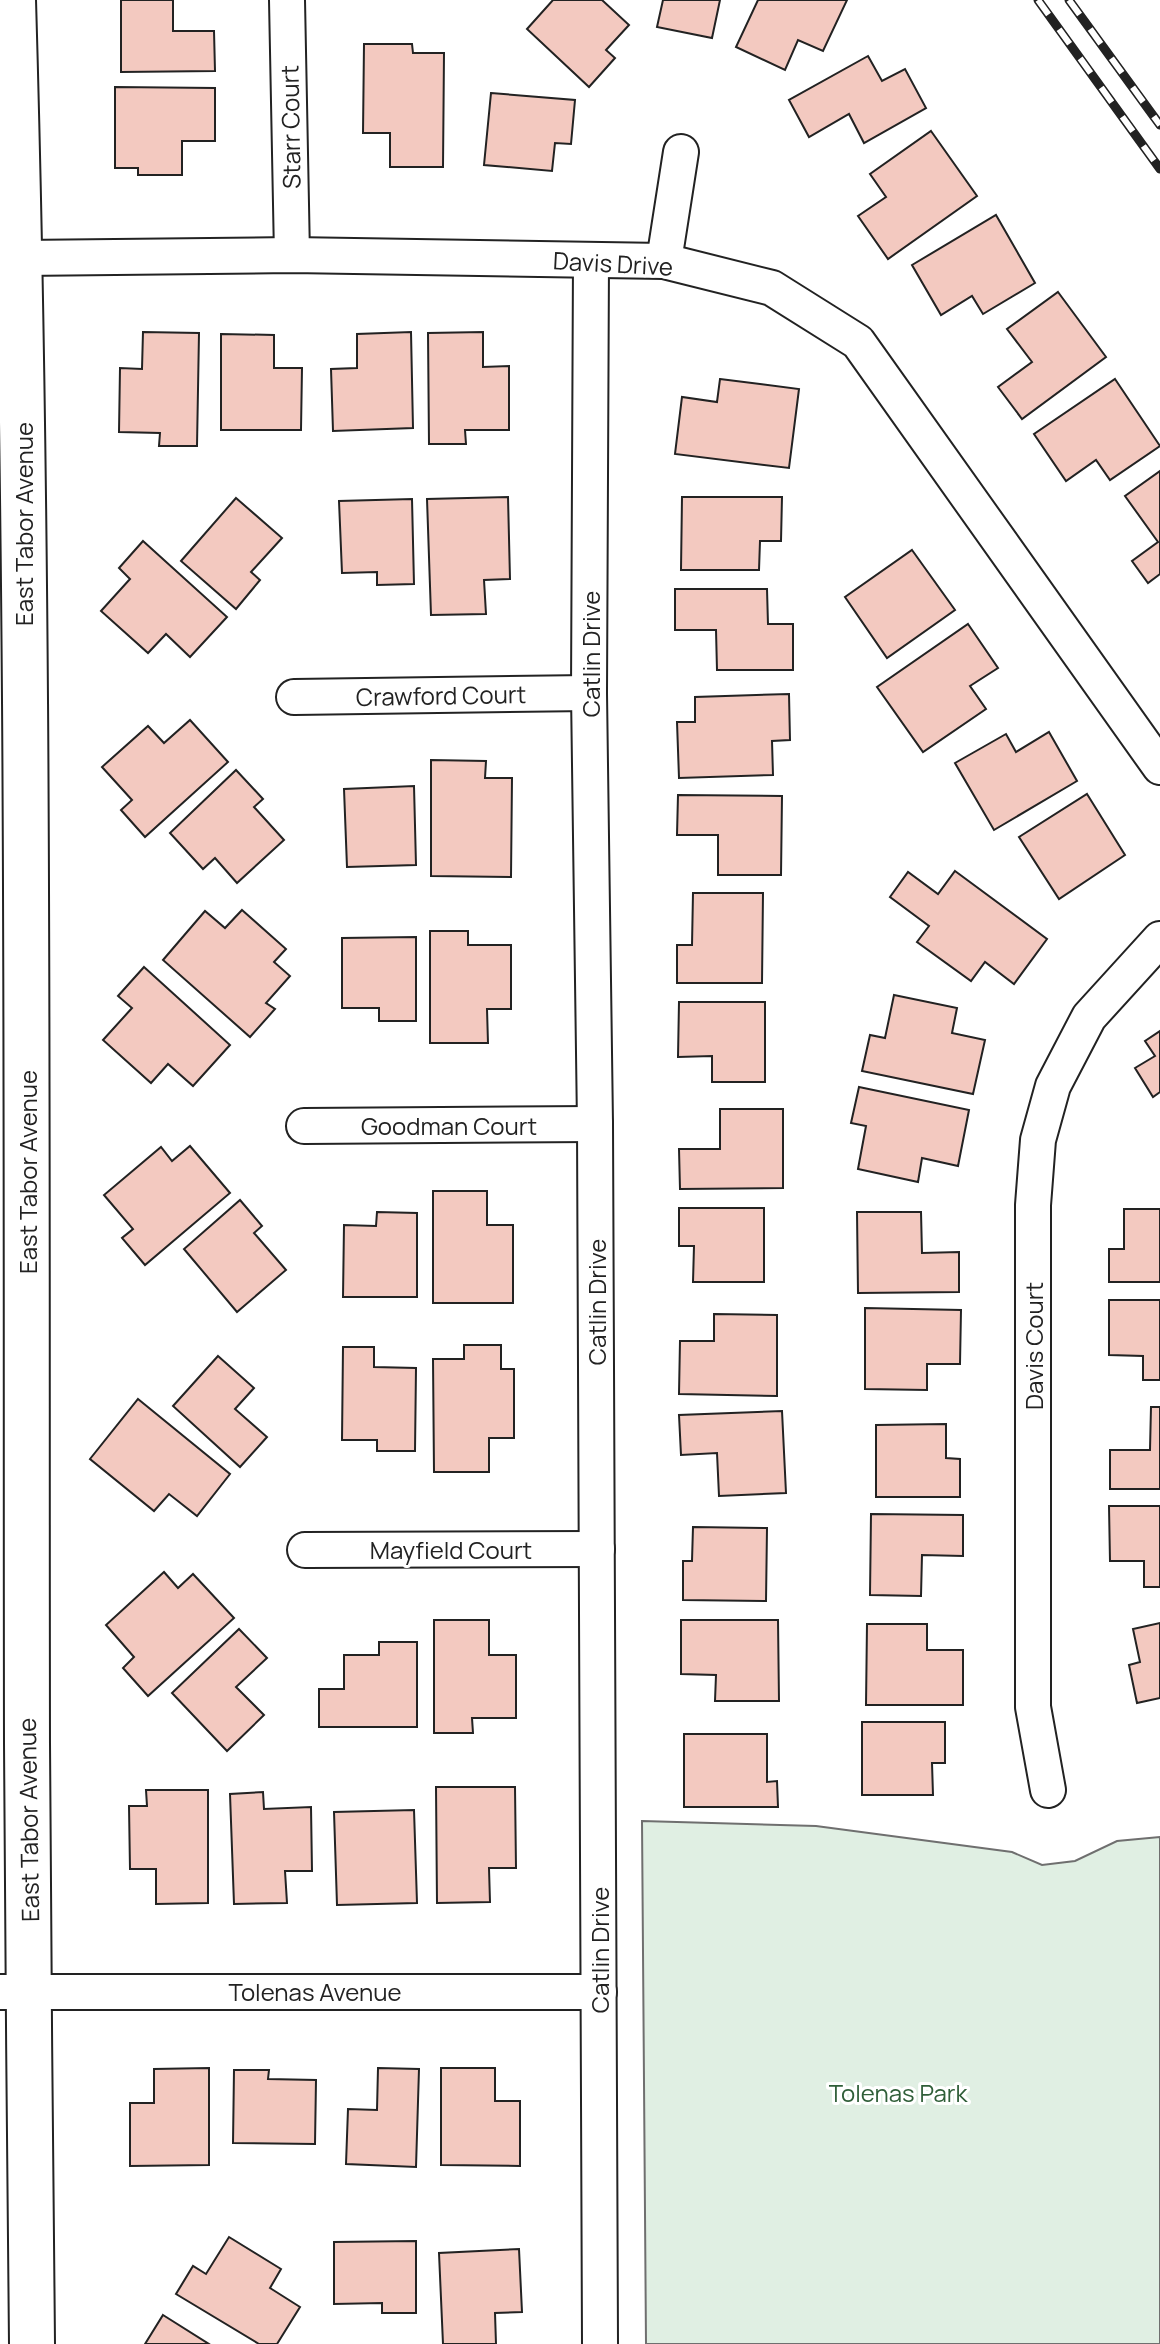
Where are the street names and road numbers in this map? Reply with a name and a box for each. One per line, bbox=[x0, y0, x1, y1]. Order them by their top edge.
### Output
street label: Starr Court bbox=[272, 65, 308, 189]
street label: Davis Drive bbox=[552, 243, 674, 283]
street label: East Tabor Avenue bbox=[7, 422, 40, 626]
street label: Catlin Drive bbox=[574, 591, 607, 717]
street label: Crawford Court bbox=[356, 677, 526, 713]
street label: East Tabor Avenue bbox=[11, 1070, 44, 1274]
street label: Goodman Court bbox=[361, 1109, 537, 1142]
street label: Catlin Drive bbox=[580, 1239, 613, 1365]
street label: Davis Court bbox=[1017, 1282, 1050, 1410]
street label: Mayfield Court bbox=[370, 1533, 532, 1566]
street label: East Tabor Avenue bbox=[10, 1718, 46, 1922]
street label: Catlin Drive bbox=[583, 1887, 616, 2013]
street label: Tolenas Avenue bbox=[228, 1975, 402, 2008]

